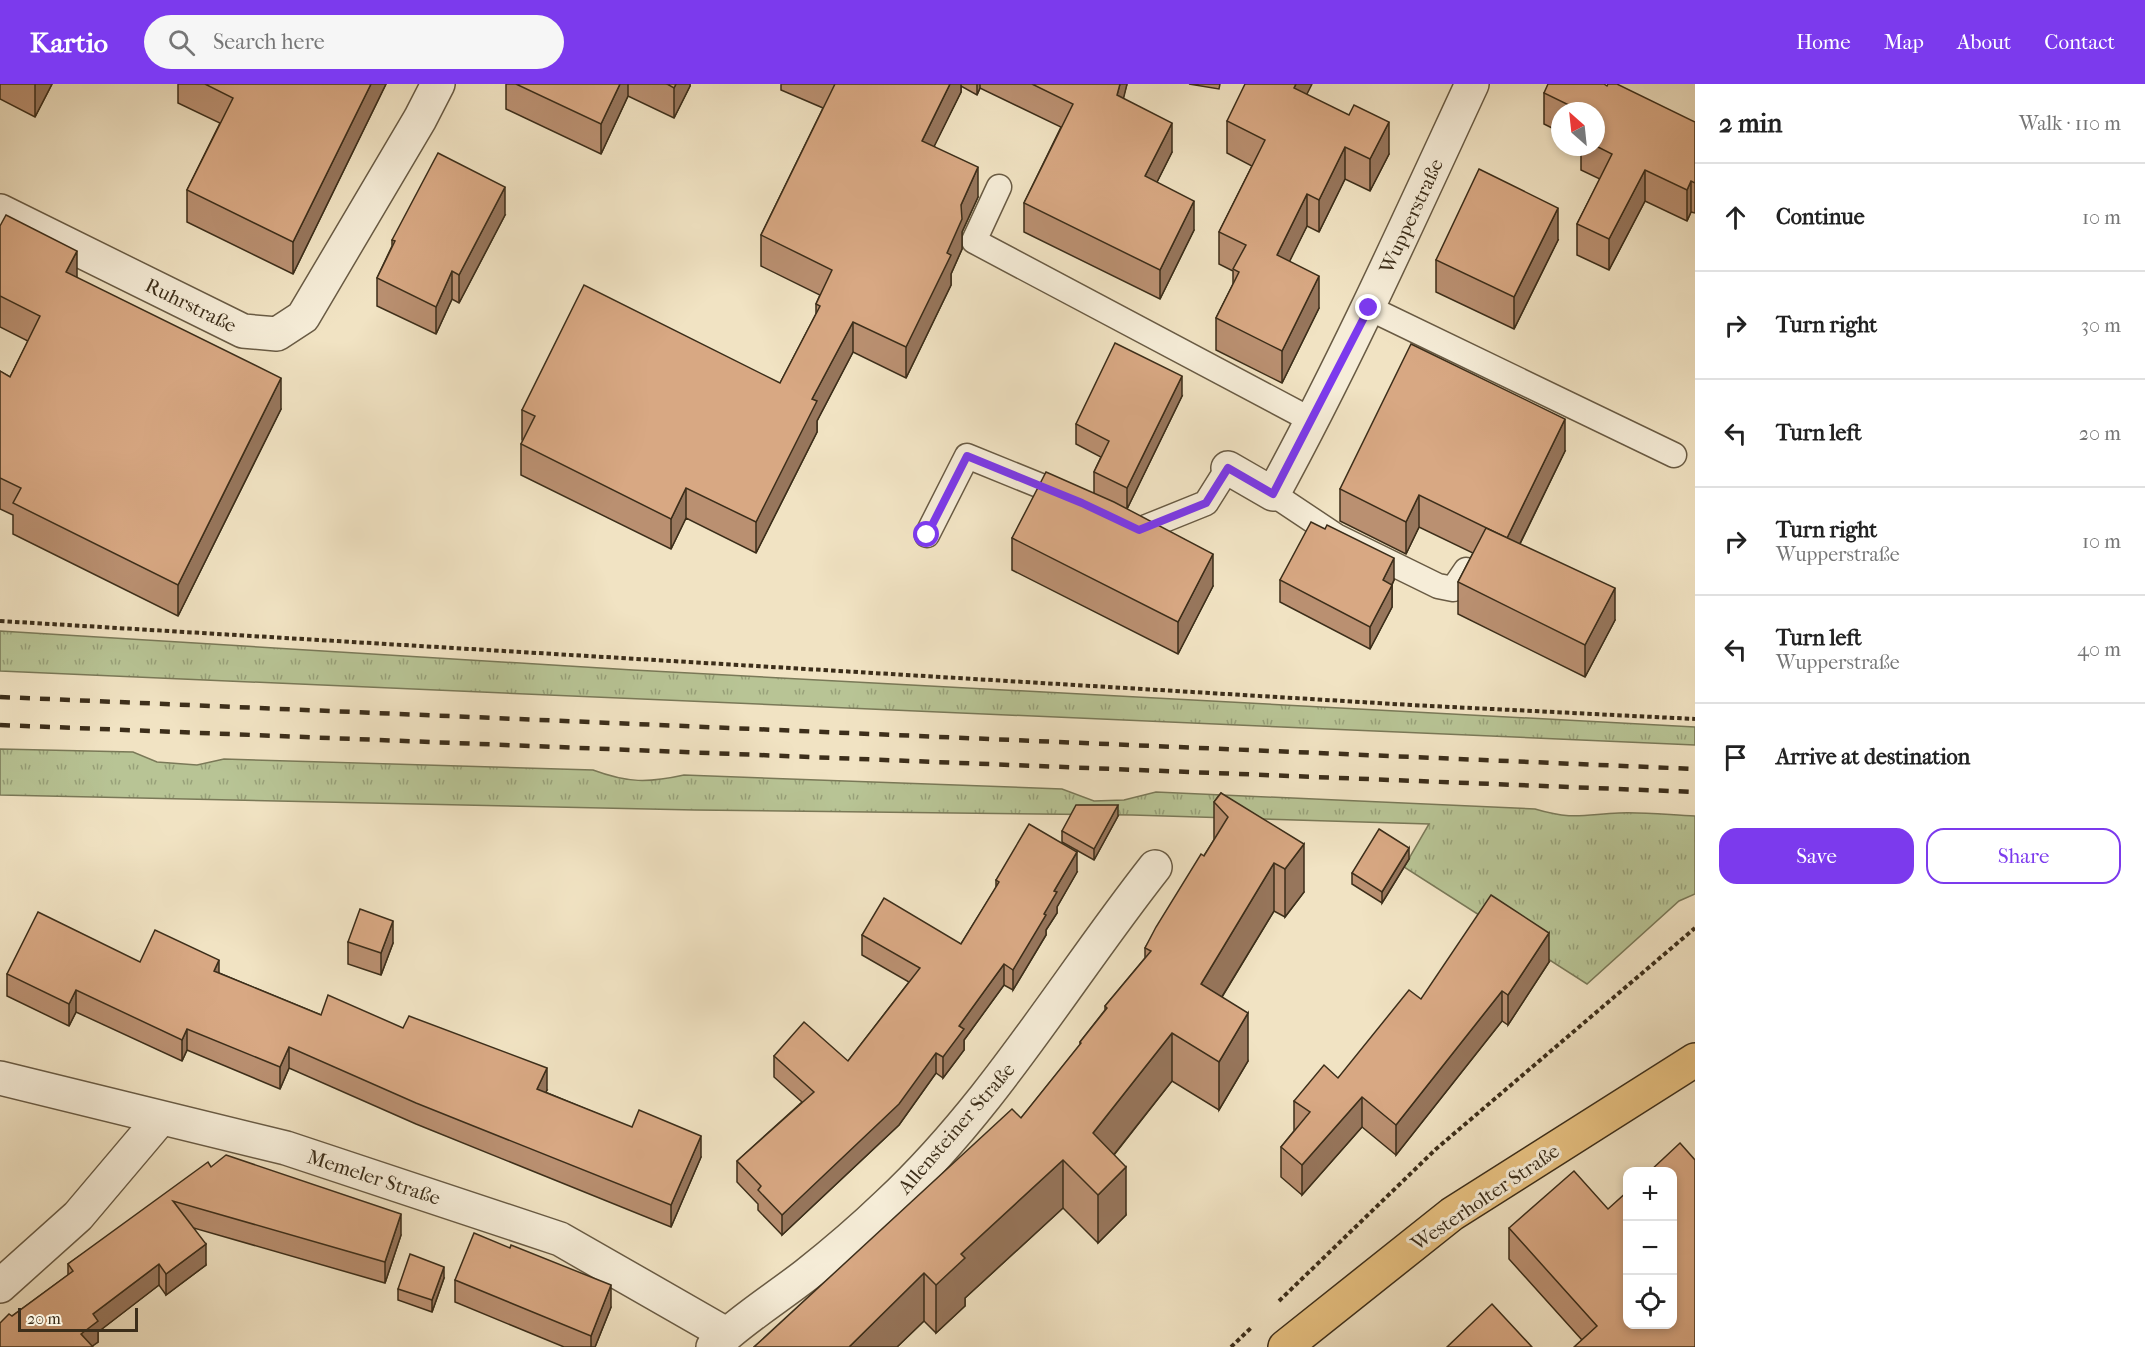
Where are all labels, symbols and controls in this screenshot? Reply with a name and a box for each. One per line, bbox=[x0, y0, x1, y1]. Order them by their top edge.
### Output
search box bbox=[144, 15, 564, 69]
text: Kartio bbox=[30, 26, 108, 59]
icon: search bbox=[165, 26, 198, 59]
text: Search here bbox=[213, 29, 325, 55]
text: Home bbox=[1796, 30, 1851, 54]
text: Map bbox=[1884, 30, 1924, 54]
text: About bbox=[1957, 30, 2011, 54]
text: Contact bbox=[2044, 30, 2115, 54]
north arrow bbox=[1551, 102, 1605, 156]
text: 2 min bbox=[1719, 108, 1782, 139]
text: Walk · 110 m bbox=[2019, 112, 2121, 135]
street label: Wupperstraße bbox=[1374, 155, 1448, 278]
icon: ahead bbox=[1719, 201, 1752, 234]
text: Continue bbox=[1776, 204, 1865, 230]
text: 10 m bbox=[2082, 206, 2121, 229]
street label: Ruhrstraße bbox=[142, 274, 240, 337]
route end bbox=[1355, 294, 1381, 320]
icon: right bbox=[1719, 309, 1752, 342]
text: Turn right bbox=[1776, 312, 1877, 338]
text: 30 m bbox=[2081, 314, 2121, 337]
icon: left bbox=[1719, 417, 1752, 450]
text: Turn left bbox=[1776, 420, 1862, 446]
text: 20 m bbox=[2079, 422, 2121, 445]
text: Turn right bbox=[1776, 517, 1877, 543]
route start bbox=[913, 521, 939, 547]
icon: right bbox=[1719, 525, 1752, 558]
text: 10 m bbox=[2082, 530, 2121, 553]
text: Wupperstraße bbox=[1776, 543, 1900, 566]
text: Turn left bbox=[1776, 625, 1862, 651]
icon: left bbox=[1719, 633, 1752, 666]
text: 40 m bbox=[2077, 638, 2121, 661]
text: Wupperstraße bbox=[1776, 651, 1900, 674]
icon: arrive bbox=[1719, 741, 1752, 774]
text: Arrive at destination bbox=[1776, 744, 1970, 770]
button: Save bbox=[1719, 828, 1914, 884]
button: Share bbox=[1926, 828, 2121, 884]
street label: Allensteiner Straße bbox=[893, 1058, 1020, 1199]
street label: Westerholter Straße bbox=[1406, 1139, 1564, 1256]
street label: Memeler Straße bbox=[304, 1145, 443, 1210]
map controls bbox=[1623, 1167, 1677, 1329]
button: + bbox=[1623, 1167, 1677, 1221]
button: − bbox=[1623, 1221, 1677, 1275]
button: locate bbox=[1623, 1275, 1677, 1329]
scale bar bbox=[18, 1305, 138, 1332]
text: 20 m bbox=[27, 1309, 61, 1328]

